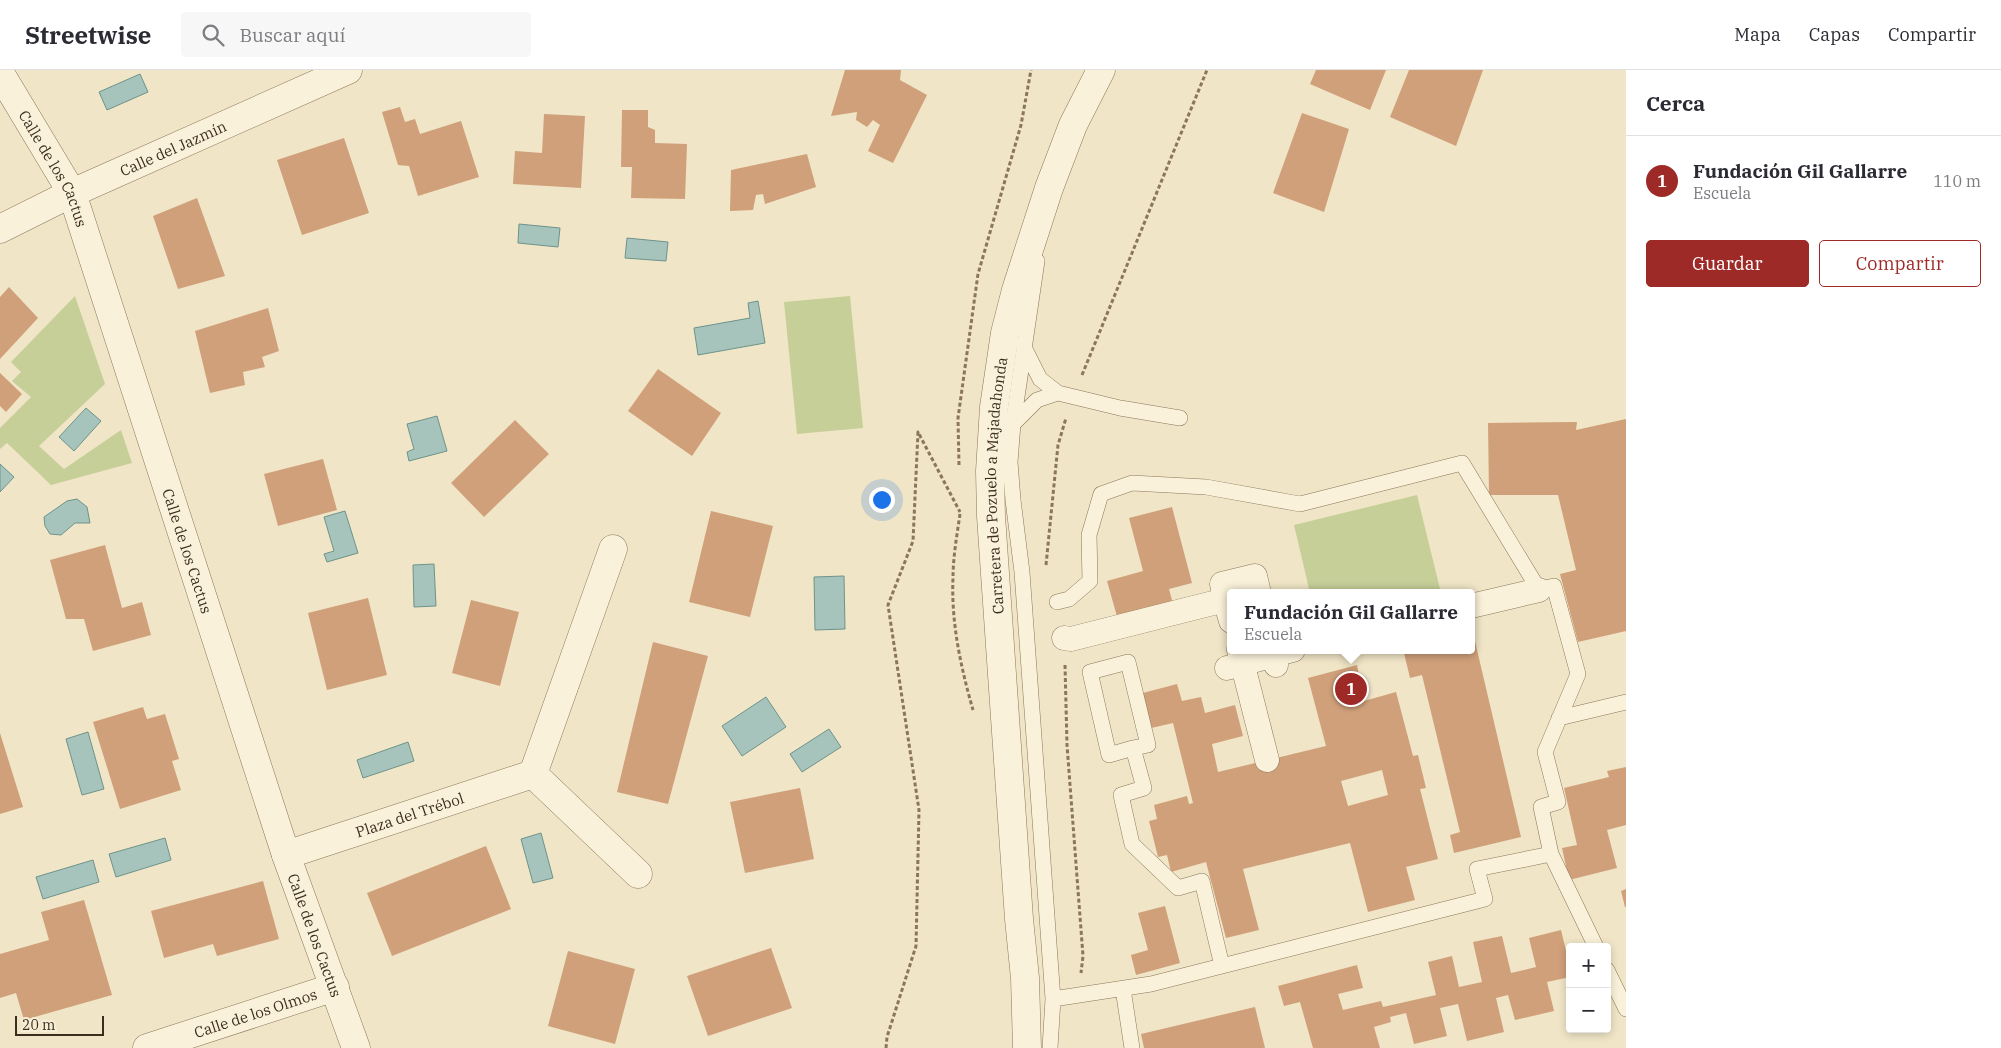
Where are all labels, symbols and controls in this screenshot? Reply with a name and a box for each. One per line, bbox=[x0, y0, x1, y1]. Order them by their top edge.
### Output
search box bbox=[181, 12, 531, 57]
text: Streetwise bbox=[25, 19, 151, 51]
icon: search bbox=[199, 21, 227, 49]
text: Buscar aquí bbox=[239, 23, 345, 47]
text: Mapa bbox=[1734, 23, 1781, 46]
text: Capas bbox=[1809, 23, 1860, 46]
text: Compartir bbox=[1888, 23, 1976, 46]
text: Cerca bbox=[1646, 89, 1705, 117]
street label: Calle de los Cactus bbox=[15, 107, 92, 229]
street label: Calle del Jazmín bbox=[117, 116, 230, 180]
text: Fundación Gil Gallarre bbox=[1693, 159, 1907, 183]
text: 1 bbox=[1657, 171, 1667, 191]
text: 110 m bbox=[1933, 171, 1981, 191]
text: Escuela bbox=[1693, 183, 1751, 203]
button: Guardar bbox=[1646, 240, 1809, 287]
button: Compartir bbox=[1819, 240, 1981, 287]
street label: Carretera de Pozuelo a Majadahonda bbox=[980, 356, 1011, 615]
street label: Calle de los Cactus bbox=[159, 486, 217, 616]
your location bbox=[869, 487, 895, 513]
popup bbox=[1227, 589, 1475, 654]
text: Fundación Gil Gallarre bbox=[1244, 600, 1458, 624]
text: Escuela bbox=[1244, 624, 1302, 644]
pin: 1 bbox=[1335, 670, 1367, 708]
street label: Plaza del Trébol bbox=[353, 788, 466, 841]
street label: Calle de los Cactus bbox=[284, 871, 346, 1000]
map controls bbox=[1566, 943, 1611, 1033]
button: + bbox=[1566, 943, 1611, 988]
street label: Calle de los Olmos bbox=[192, 984, 319, 1042]
button: − bbox=[1566, 988, 1611, 1033]
scale bar bbox=[15, 1013, 104, 1036]
text: 20 m bbox=[22, 1016, 55, 1034]

